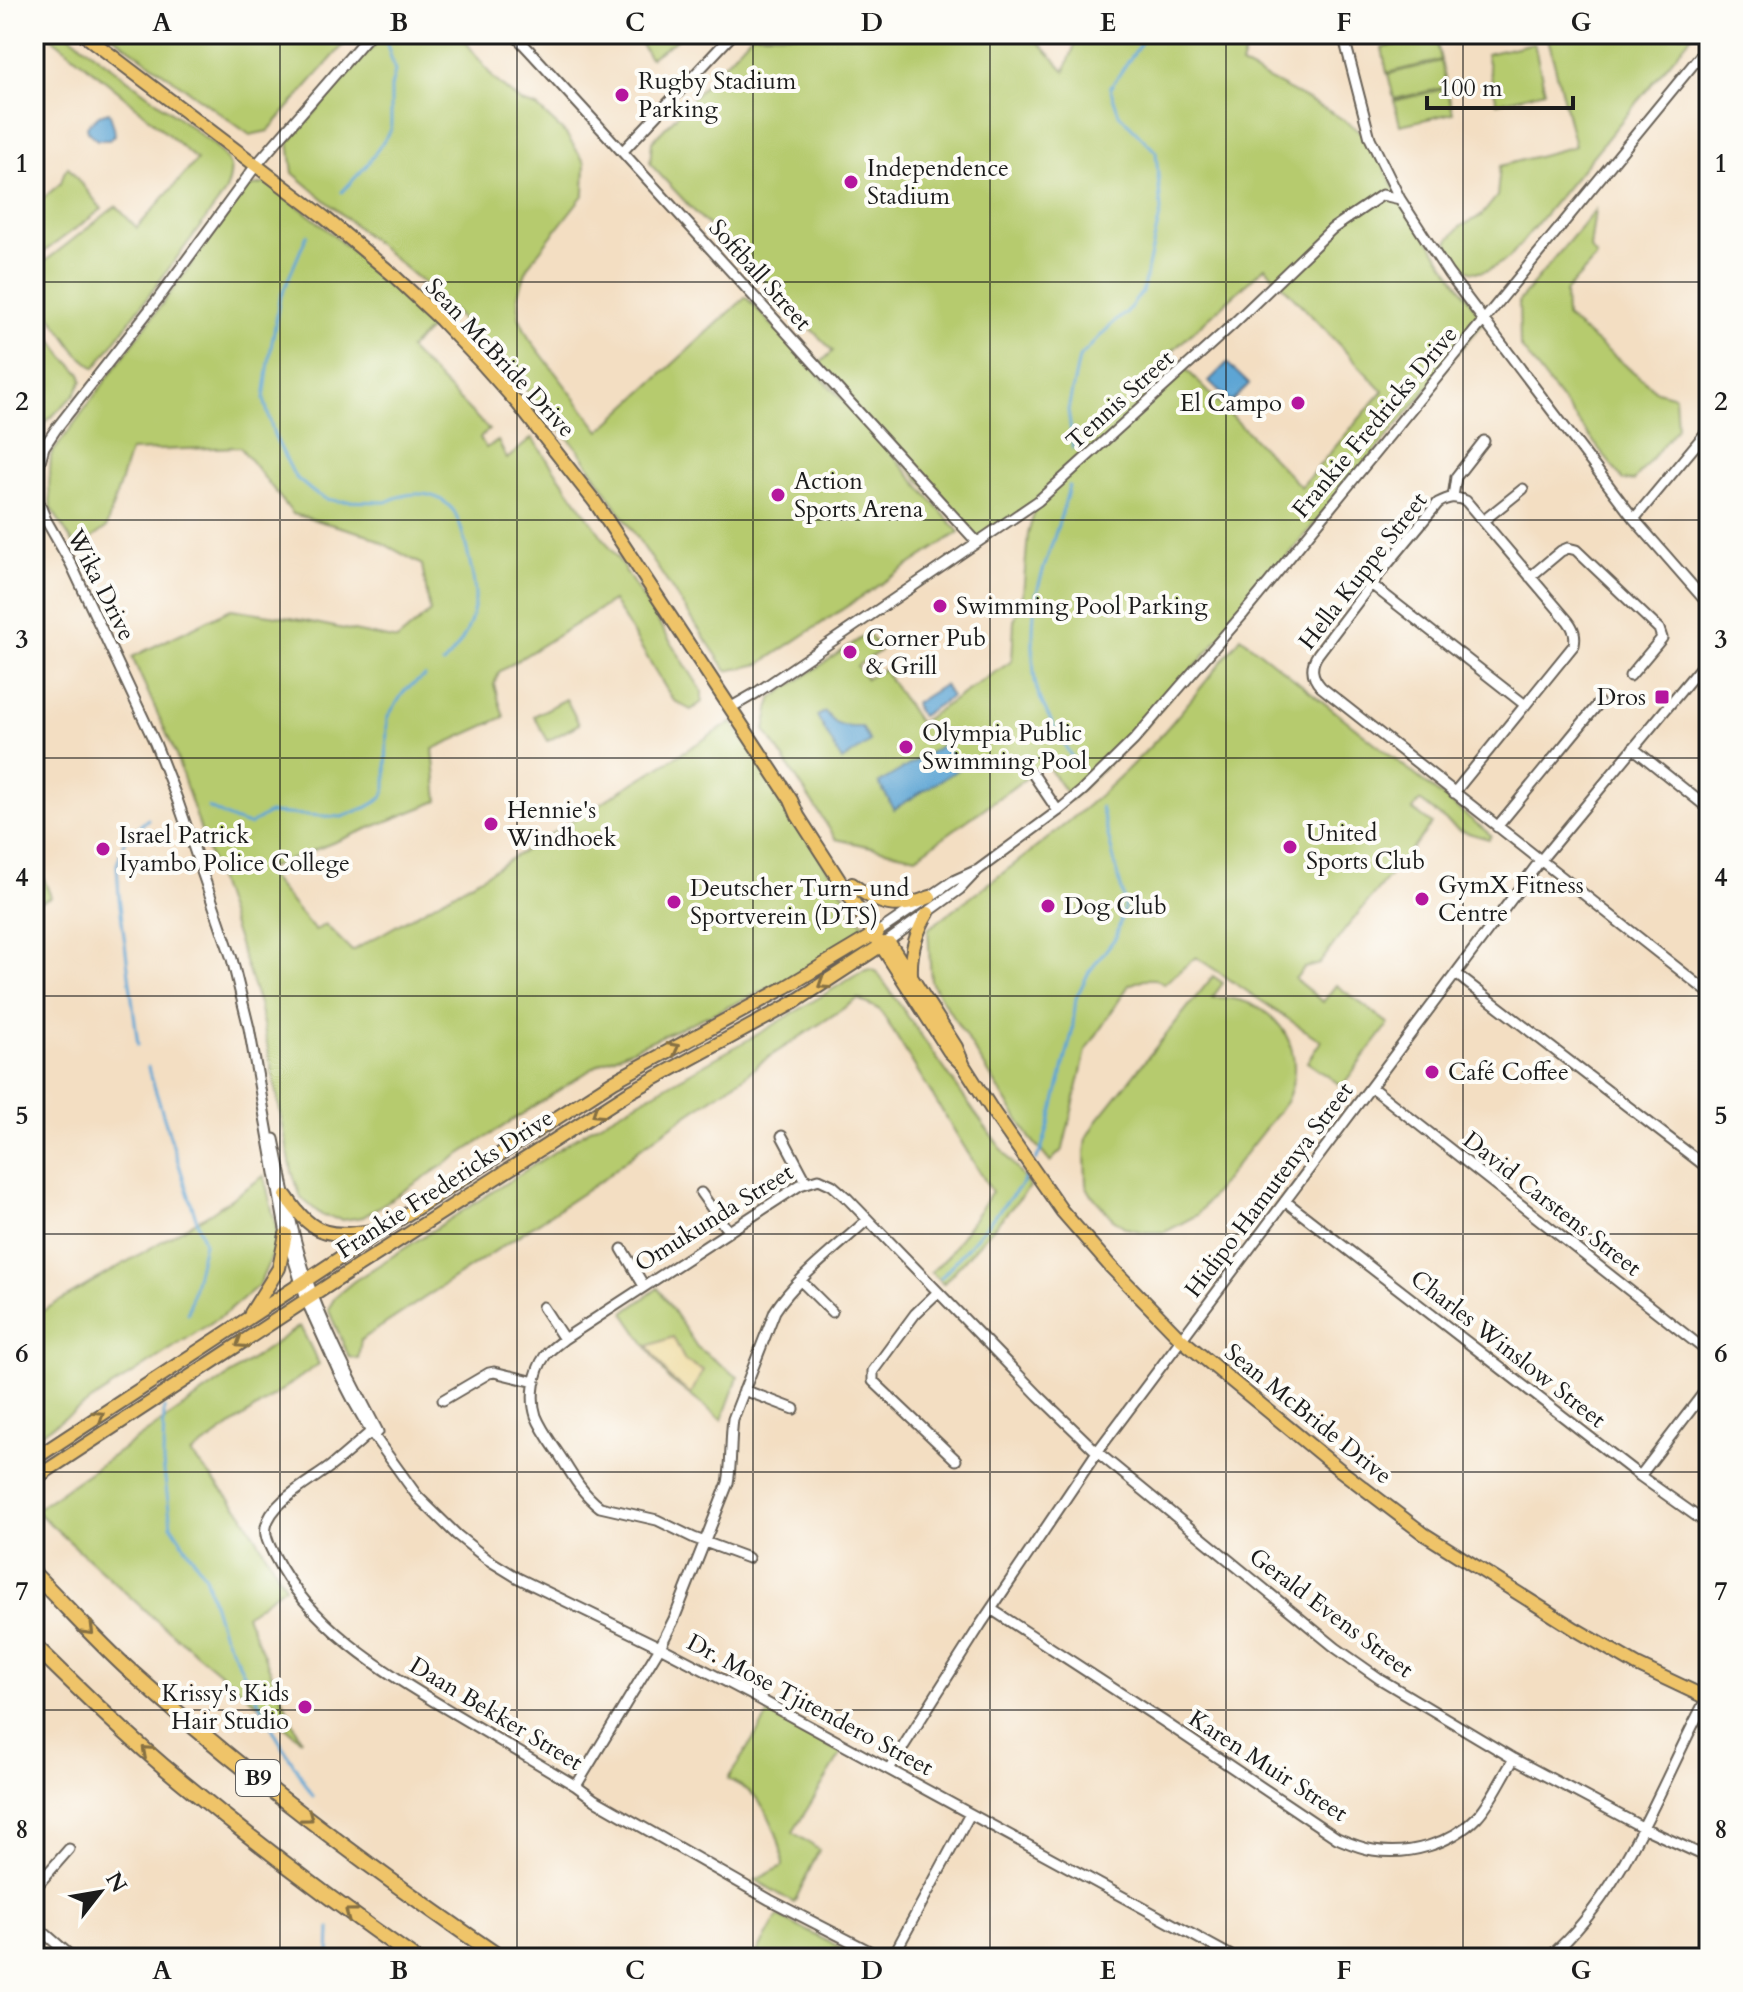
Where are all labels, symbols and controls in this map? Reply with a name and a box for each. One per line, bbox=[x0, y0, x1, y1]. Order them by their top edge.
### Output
text: A bbox=[152, 5, 172, 40]
text: B bbox=[390, 5, 408, 40]
text: C bbox=[625, 5, 645, 40]
text: D bbox=[861, 5, 883, 40]
text: E bbox=[1100, 5, 1116, 40]
text: F bbox=[1336, 5, 1352, 40]
text: G bbox=[1570, 5, 1592, 40]
scale bar bbox=[1427, 60, 1573, 110]
place label: Rugby Stadium Parking bbox=[638, 65, 797, 126]
text: 100 m bbox=[1439, 72, 1503, 105]
marker: Rugby Stadium Parking bbox=[613, 86, 631, 104]
text: 1 bbox=[15, 146, 29, 181]
text: 1 bbox=[1714, 146, 1728, 181]
place label: Independence Stadium bbox=[867, 152, 1009, 213]
marker: Independence Stadium bbox=[842, 173, 860, 191]
street label: Softball Street bbox=[701, 212, 819, 338]
street label: Sean McBride Drive bbox=[417, 271, 583, 445]
street label: Frankie Fredricks Drive bbox=[1285, 319, 1465, 525]
street label: Tennis Street bbox=[1059, 342, 1181, 457]
text: 2 bbox=[15, 384, 29, 419]
text: 2 bbox=[1714, 384, 1728, 419]
place label: El Campo bbox=[1180, 387, 1282, 420]
marker: El Campo bbox=[1289, 394, 1307, 412]
place label: Action Sports Arena bbox=[794, 465, 924, 526]
street label: Hella Kuppe Street bbox=[1291, 485, 1435, 657]
marker: Action Sports Arena bbox=[769, 486, 787, 504]
street label: Wika Drive bbox=[58, 523, 143, 646]
place label: Swimming Pool Parking bbox=[956, 590, 1208, 623]
marker: Swimming Pool Parking bbox=[931, 597, 949, 615]
text: 3 bbox=[15, 622, 29, 657]
place label: Corner Pub & Grill bbox=[866, 622, 986, 683]
text: 3 bbox=[1714, 622, 1728, 657]
marker: Corner Pub & Grill bbox=[841, 643, 859, 661]
place label: Dros bbox=[1597, 681, 1646, 714]
marker: Dros bbox=[1653, 688, 1671, 706]
place label: Olympia Public Swimming Pool bbox=[922, 717, 1087, 778]
marker: Olympia Public Swimming Pool bbox=[897, 738, 915, 756]
place label: Hennie's Windhoek bbox=[506, 794, 617, 855]
marker: Hennie's Windhoek bbox=[482, 815, 500, 833]
place label: United Sports Club bbox=[1306, 817, 1425, 878]
place label: Israel Patrick Iyambo Police College bbox=[119, 819, 350, 880]
marker: United Sports Club bbox=[1281, 838, 1299, 856]
marker: Israel Patrick Iyambo Police College bbox=[94, 840, 112, 858]
text: 4 bbox=[15, 860, 29, 895]
text: 4 bbox=[1714, 860, 1728, 895]
place label: GymX Fitness Centre bbox=[1438, 869, 1584, 930]
place label: Deutscher Turn- und Sportverein (DTS) bbox=[690, 872, 910, 933]
place label: Dog Club bbox=[1064, 890, 1167, 923]
marker: GymX Fitness Centre bbox=[1413, 890, 1431, 908]
marker: Deutscher Turn- und Sportverein (DTS) bbox=[665, 893, 683, 911]
marker: Dog Club bbox=[1039, 897, 1057, 915]
one-way arrow bbox=[817, 974, 832, 989]
one-way arrow bbox=[666, 1042, 680, 1058]
place label: Café Coffee bbox=[1448, 1056, 1569, 1089]
marker: Café Coffee bbox=[1423, 1063, 1441, 1081]
street label: Hidipo Hamutenya Street bbox=[1177, 1075, 1361, 1304]
text: 5 bbox=[15, 1098, 29, 1133]
text: 5 bbox=[1714, 1098, 1728, 1133]
street label: Frankie Fredericks Drive bbox=[330, 1101, 560, 1267]
one-way arrow bbox=[591, 1103, 606, 1118]
street label: David Carstens Street bbox=[1456, 1124, 1648, 1284]
street label: Omukunda Street bbox=[628, 1156, 800, 1280]
street label: Charles Winslow Street bbox=[1403, 1262, 1613, 1436]
one-way arrow bbox=[235, 1333, 249, 1348]
text: 6 bbox=[15, 1336, 29, 1371]
street label: Sean McBride Drive bbox=[1217, 1336, 1399, 1492]
text: 6 bbox=[1714, 1336, 1728, 1371]
one-way arrow bbox=[91, 1411, 105, 1426]
street label: Gerald Evens Street bbox=[1242, 1540, 1420, 1686]
text: 7 bbox=[15, 1574, 29, 1609]
text: 7 bbox=[1714, 1574, 1728, 1609]
one-way arrow bbox=[80, 1621, 94, 1635]
street label: Dr. Mose Tjitendero Street bbox=[681, 1626, 939, 1784]
street label: Daan Bekker Street bbox=[403, 1649, 589, 1779]
place label: Krissy's Kids Hair Studio bbox=[162, 1677, 289, 1738]
marker: Krissy's Kids Hair Studio bbox=[296, 1698, 314, 1716]
street label: Karen Muir Street bbox=[1182, 1702, 1354, 1830]
one-way arrow bbox=[141, 1746, 156, 1761]
road number: B9 bbox=[236, 1760, 280, 1796]
one-way arrow bbox=[299, 1807, 314, 1821]
text: 8 bbox=[15, 1812, 29, 1847]
text: 8 bbox=[1714, 1812, 1728, 1847]
north arrow bbox=[60, 1852, 140, 1932]
text: N bbox=[99, 1866, 134, 1898]
one-way arrow bbox=[344, 1908, 359, 1922]
text: A bbox=[152, 1953, 172, 1988]
text: B bbox=[390, 1953, 408, 1988]
text: C bbox=[625, 1953, 645, 1988]
text: D bbox=[861, 1953, 883, 1988]
text: E bbox=[1100, 1953, 1116, 1988]
text: F bbox=[1336, 1953, 1352, 1988]
text: G bbox=[1570, 1953, 1592, 1988]

